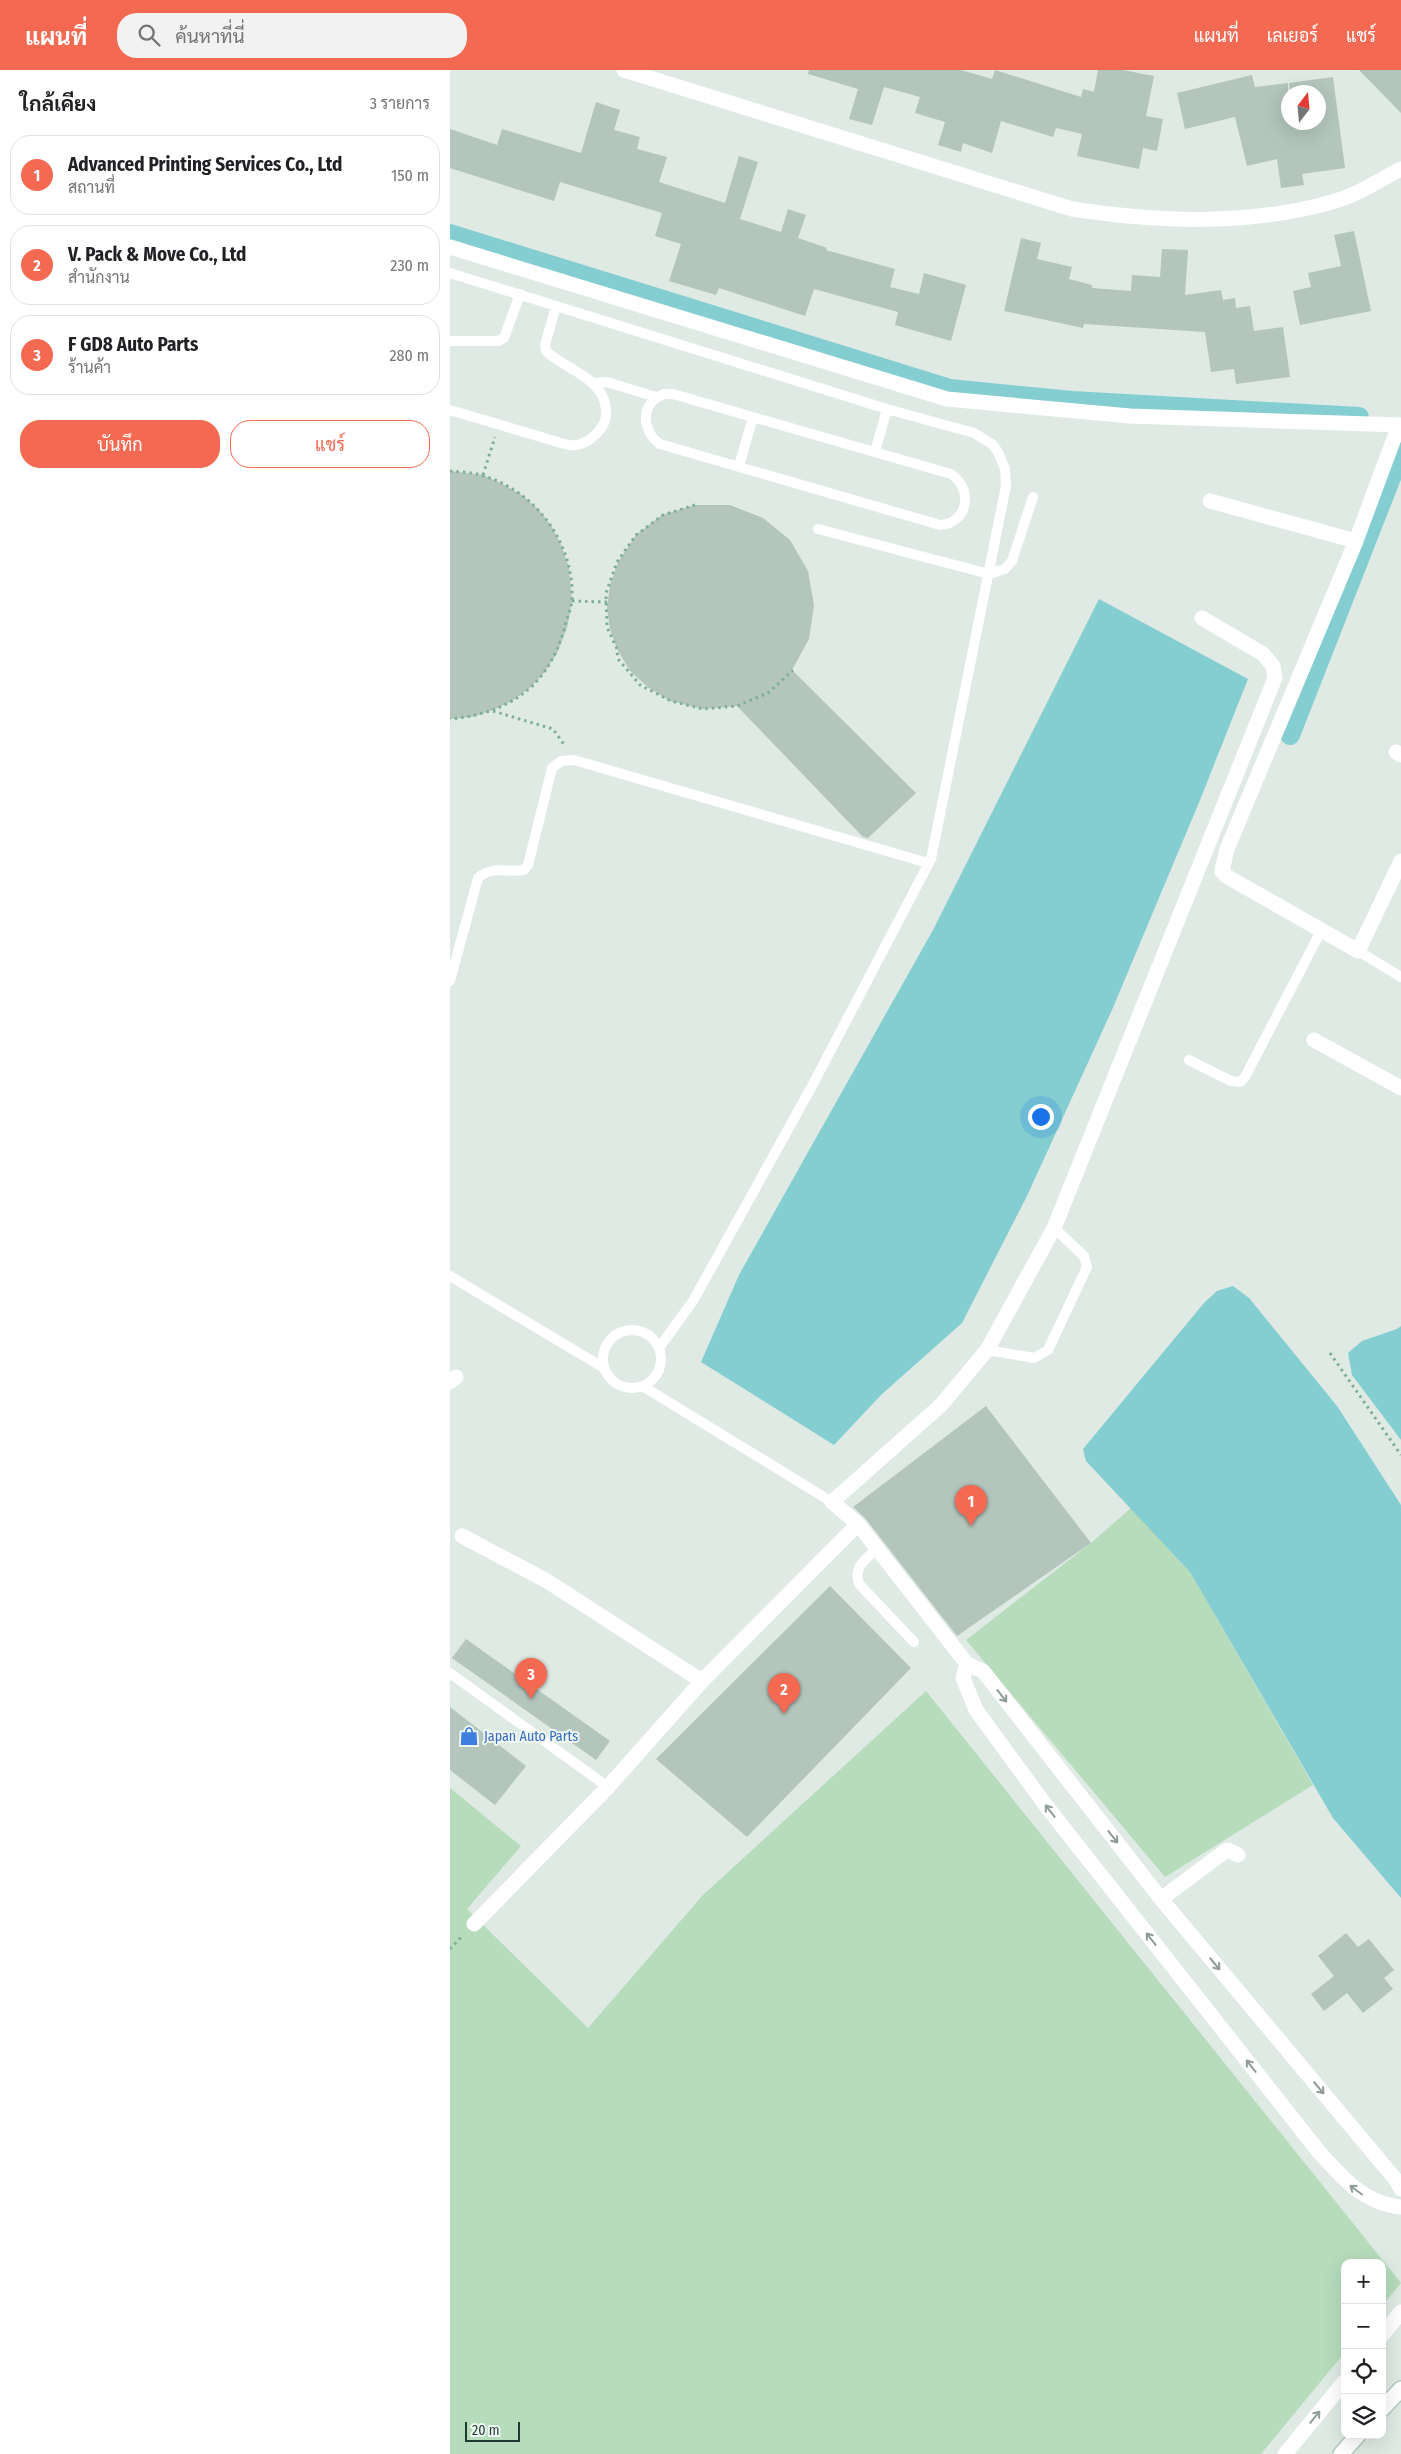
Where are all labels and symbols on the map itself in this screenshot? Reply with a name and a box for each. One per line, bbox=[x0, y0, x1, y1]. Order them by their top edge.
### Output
north arrow bbox=[1281, 85, 1326, 130]
your location bbox=[1028, 1104, 1054, 1130]
pin: 1 bbox=[955, 1485, 987, 1526]
pin: 3 bbox=[515, 1658, 547, 1699]
pin: 2 bbox=[768, 1673, 800, 1714]
one-way arrow bbox=[997, 1689, 1008, 1702]
shop icon: Japan Auto Parts bbox=[458, 1725, 480, 1747]
place label: Japan Auto Parts bbox=[484, 1728, 578, 1745]
one-way arrow bbox=[1045, 1805, 1056, 1818]
one-way arrow bbox=[1108, 1830, 1118, 1844]
one-way arrow bbox=[1145, 1932, 1156, 1945]
one-way arrow bbox=[1210, 1957, 1221, 1970]
one-way arrow bbox=[1246, 2060, 1257, 2073]
one-way arrow bbox=[1314, 2082, 1325, 2095]
one-way arrow bbox=[1350, 2184, 1363, 2195]
one-way arrow bbox=[1309, 2411, 1320, 2424]
scale bar bbox=[465, 2419, 520, 2442]

